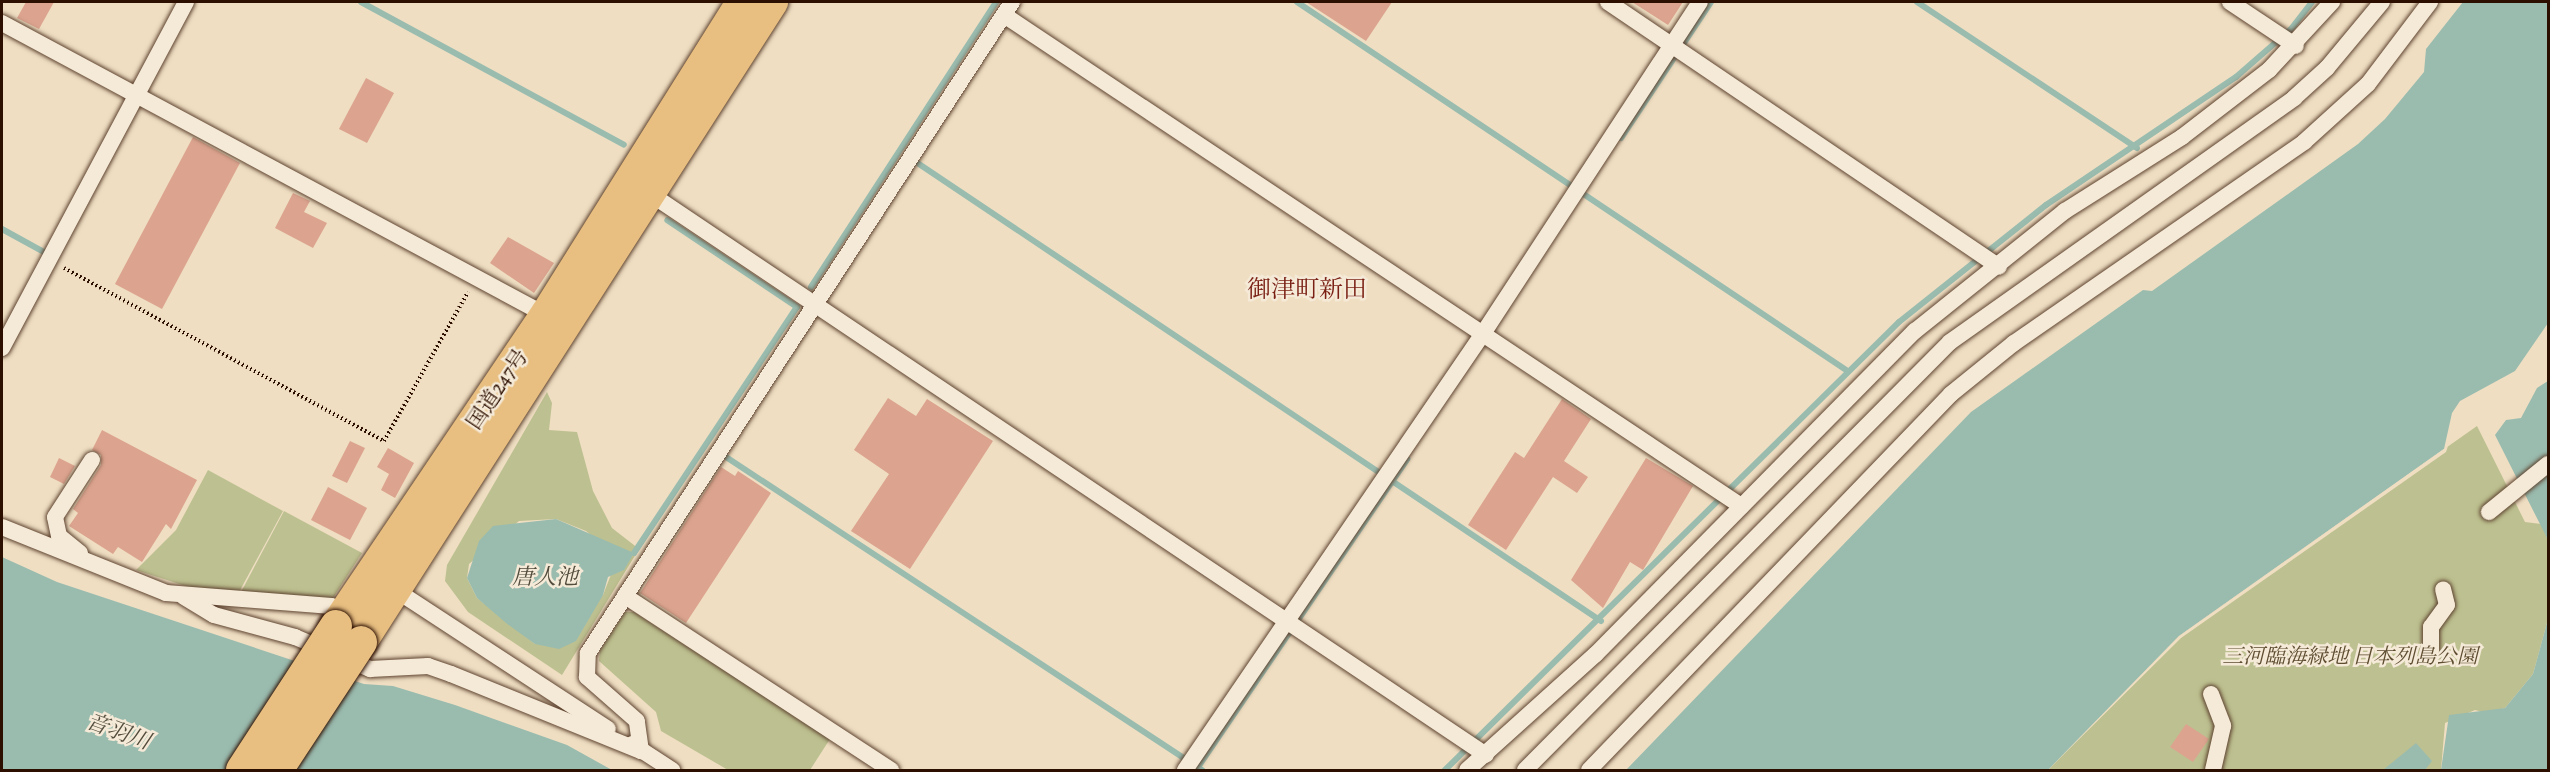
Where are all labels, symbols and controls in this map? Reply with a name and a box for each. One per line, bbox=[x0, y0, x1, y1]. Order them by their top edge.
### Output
district label: 御津町新田 bbox=[1247, 276, 1367, 304]
street label: 国道247号 bbox=[461, 344, 533, 434]
water label: 唐人池 bbox=[512, 565, 578, 591]
park label: 三河臨海緑地 日本列島公園 bbox=[2222, 643, 2478, 669]
water label: 音羽川 bbox=[82, 708, 154, 756]

